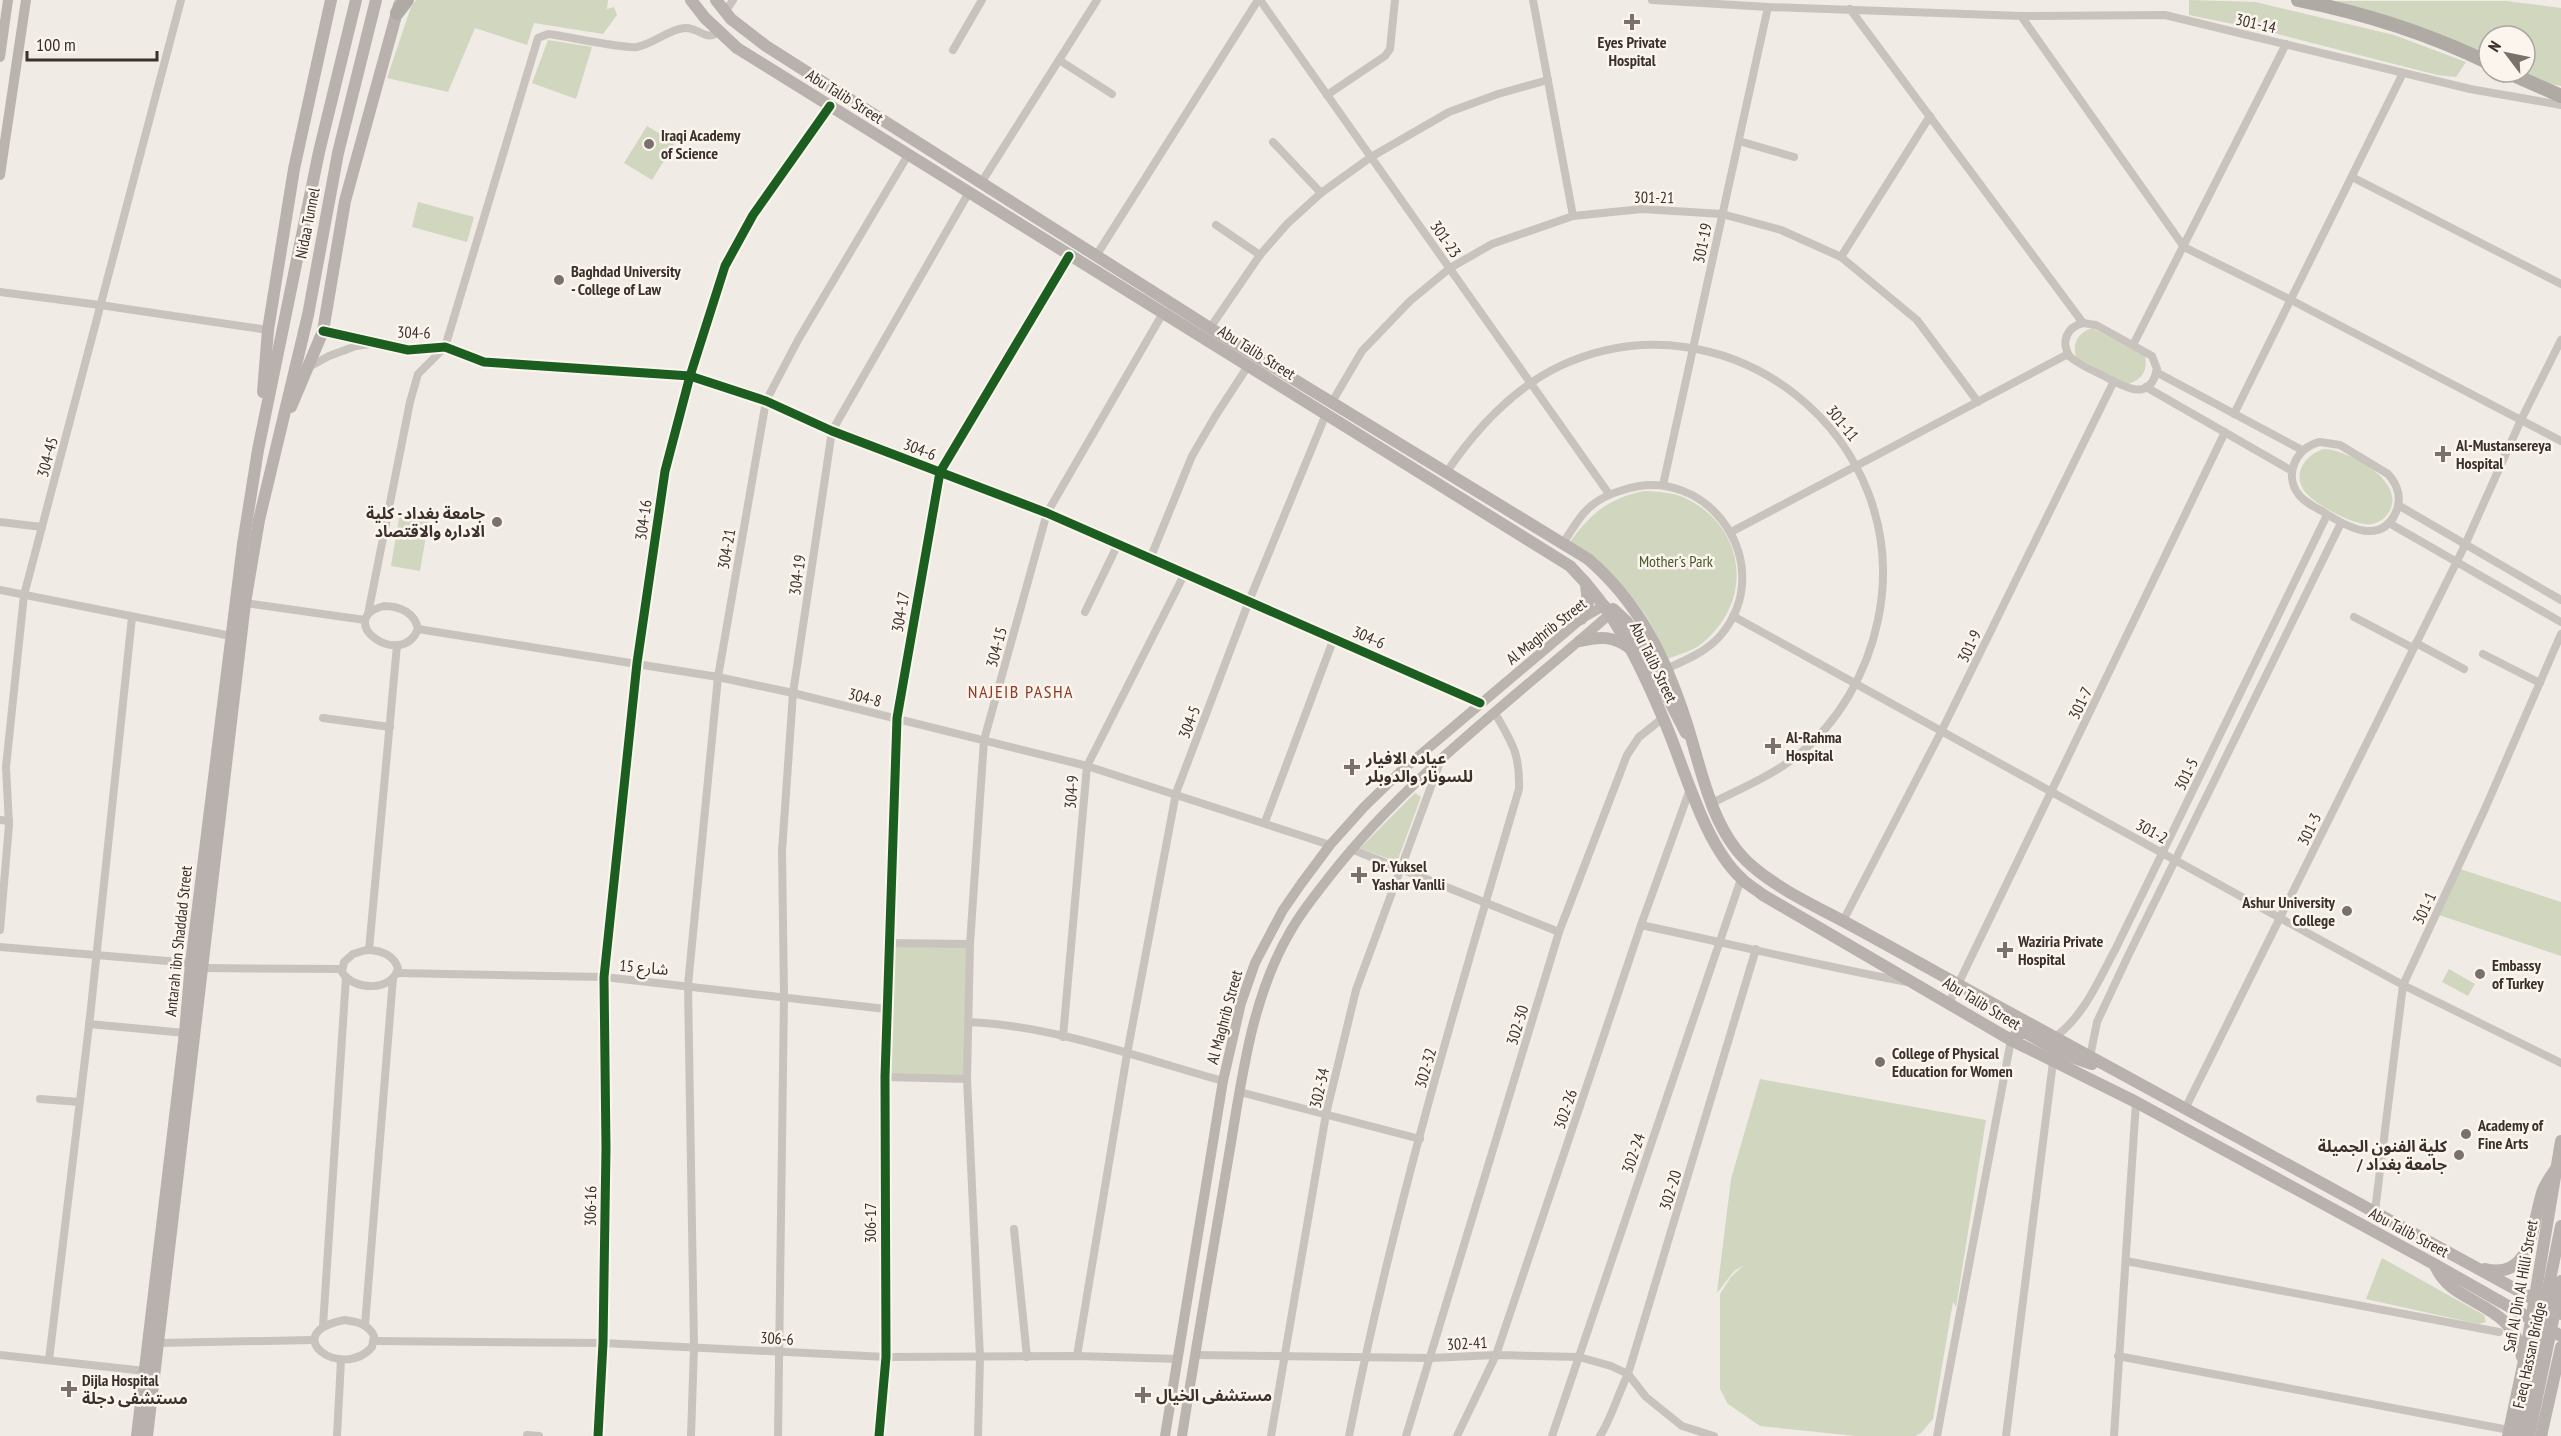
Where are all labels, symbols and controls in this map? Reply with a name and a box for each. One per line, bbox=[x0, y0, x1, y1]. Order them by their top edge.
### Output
street label: 301-14 bbox=[2234, 9, 2278, 37]
marker: Eyes Private Hospital bbox=[1623, 13, 1641, 31]
scale bar bbox=[27, 24, 158, 62]
north arrow bbox=[2477, 24, 2537, 84]
place label: Eyes Private Hospital bbox=[1598, 32, 1667, 70]
text: 100 m bbox=[36, 33, 76, 56]
text: N bbox=[2484, 37, 2505, 55]
street label: Abu Talib Street bbox=[803, 64, 888, 128]
place label: Iraqi Academy of Science bbox=[661, 125, 741, 163]
marker: Iraqi Academy of Science bbox=[642, 137, 656, 151]
street label: Nidaa Tunnel bbox=[290, 186, 324, 260]
street label: 301-21 bbox=[1634, 187, 1674, 207]
street label: 301-23 bbox=[1426, 217, 1466, 261]
street label: 301-19 bbox=[1688, 221, 1716, 265]
place label: Baghdad University - College of Law bbox=[571, 261, 681, 299]
marker: Baghdad University - College of Law bbox=[552, 273, 566, 287]
street label: Abu Talib Street bbox=[1215, 320, 1300, 384]
street label: 304-6 bbox=[397, 321, 431, 343]
street label: 301-11 bbox=[1822, 401, 1864, 445]
street label: 304-6 bbox=[901, 434, 939, 464]
street label: 304-45 bbox=[32, 435, 62, 479]
place label: Al-Mustansereya Hospital bbox=[2455, 435, 2552, 473]
marker: Al-Mustansereya Hospital bbox=[2434, 445, 2452, 463]
street label: 304-16 bbox=[630, 498, 656, 542]
place label: جامعة بغداد - كلية الاداره والاقتصاد bbox=[366, 503, 485, 541]
marker: جامعة بغداد - كلية الاداره والاقتصاد bbox=[490, 515, 504, 529]
street label: 304-21 bbox=[713, 527, 739, 571]
park label: Mother's Park bbox=[1639, 551, 1714, 571]
street label: 304-19 bbox=[784, 553, 810, 597]
street label: 304-17 bbox=[887, 590, 913, 634]
street label: Al Maghrib Street bbox=[1502, 593, 1591, 669]
street label: Abu Talib Street bbox=[1626, 618, 1682, 706]
street label: 304-6 bbox=[1350, 621, 1388, 653]
street label: 304-15 bbox=[981, 625, 1011, 669]
street label: 301-9 bbox=[1953, 627, 1985, 665]
district label: NAJEIB PASHA bbox=[968, 680, 1074, 703]
street label: 304-8 bbox=[846, 683, 884, 711]
street label: 301-7 bbox=[2064, 684, 2096, 722]
street label: 304-5 bbox=[1174, 703, 1204, 741]
place label: Al-Rahma Hospital bbox=[1785, 727, 1842, 765]
marker: Al-Rahma Hospital bbox=[1764, 737, 1782, 755]
place label: عياده الافيار للسونار والدوبلر bbox=[1365, 748, 1473, 786]
street label: 301-5 bbox=[2170, 755, 2202, 793]
marker: عياده الافيار للسونار والدوبلر bbox=[1343, 758, 1361, 776]
street label: 304-9 bbox=[1060, 774, 1082, 810]
street label: 301-3 bbox=[2293, 810, 2325, 848]
street label: 301-2 bbox=[2133, 814, 2171, 848]
place label: Dr. Yuksel Yashar Vanlli bbox=[1371, 856, 1445, 894]
street label: Antarah ibn Shaddad Street bbox=[160, 864, 196, 1017]
marker: Dr. Yuksel Yashar Vanlli bbox=[1350, 866, 1368, 884]
street label: 301-1 bbox=[2408, 889, 2440, 927]
place label: Ashur University College bbox=[2241, 892, 2336, 930]
marker: Ashur University College bbox=[2340, 904, 2354, 918]
place label: Waziria Private Hospital bbox=[2017, 931, 2103, 969]
marker: Waziria Private Hospital bbox=[1996, 941, 2014, 959]
street label: شارع 15 bbox=[618, 955, 669, 982]
place label: Embassy of Turkey bbox=[2492, 955, 2544, 993]
street label: Al Maghrib Street bbox=[1202, 967, 1246, 1066]
marker: Embassy of Turkey bbox=[2473, 967, 2487, 981]
street label: Abu Talib Street bbox=[1939, 972, 2025, 1034]
street label: 302-30 bbox=[1501, 1003, 1533, 1047]
place label: College of Physical Education for Women bbox=[1892, 1043, 2013, 1081]
street label: 302-32 bbox=[1410, 1046, 1440, 1090]
marker: College of Physical Education for Women bbox=[1873, 1055, 1887, 1069]
street label: 302-34 bbox=[1305, 1066, 1333, 1110]
street label: 302-26 bbox=[1549, 1087, 1581, 1131]
place label: Academy of Fine Arts bbox=[2477, 1115, 2544, 1153]
marker: Academy of Fine Arts bbox=[2459, 1127, 2473, 1141]
street label: 302-24 bbox=[1617, 1131, 1649, 1175]
place label: كلية الفنون الجميلة / جامعة بغداد bbox=[2318, 1136, 2448, 1174]
marker: كلية الفنون الجميلة / جامعة بغداد bbox=[2452, 1148, 2466, 1162]
street label: 302-20 bbox=[1654, 1168, 1686, 1212]
street label: 306-16 bbox=[580, 1186, 600, 1226]
street label: 306-17 bbox=[860, 1203, 880, 1243]
street label: Abu Talib Street bbox=[2366, 1203, 2453, 1262]
street label: Safi Al Din Al Hilli Street bbox=[2499, 1218, 2542, 1354]
street label: Faeq Hassan Bridge bbox=[2508, 1300, 2550, 1410]
street label: 306-6 bbox=[760, 1327, 794, 1349]
street label: 302-41 bbox=[1446, 1332, 1488, 1354]
place label: Dijla Hospital مستشفى دجلة bbox=[82, 1370, 188, 1408]
marker: Dijla Hospital مستشفى دجلة bbox=[60, 1380, 78, 1398]
place label: مستشفى الخيال bbox=[1156, 1385, 1272, 1405]
marker: مستشفى الخيال bbox=[1134, 1386, 1152, 1404]

